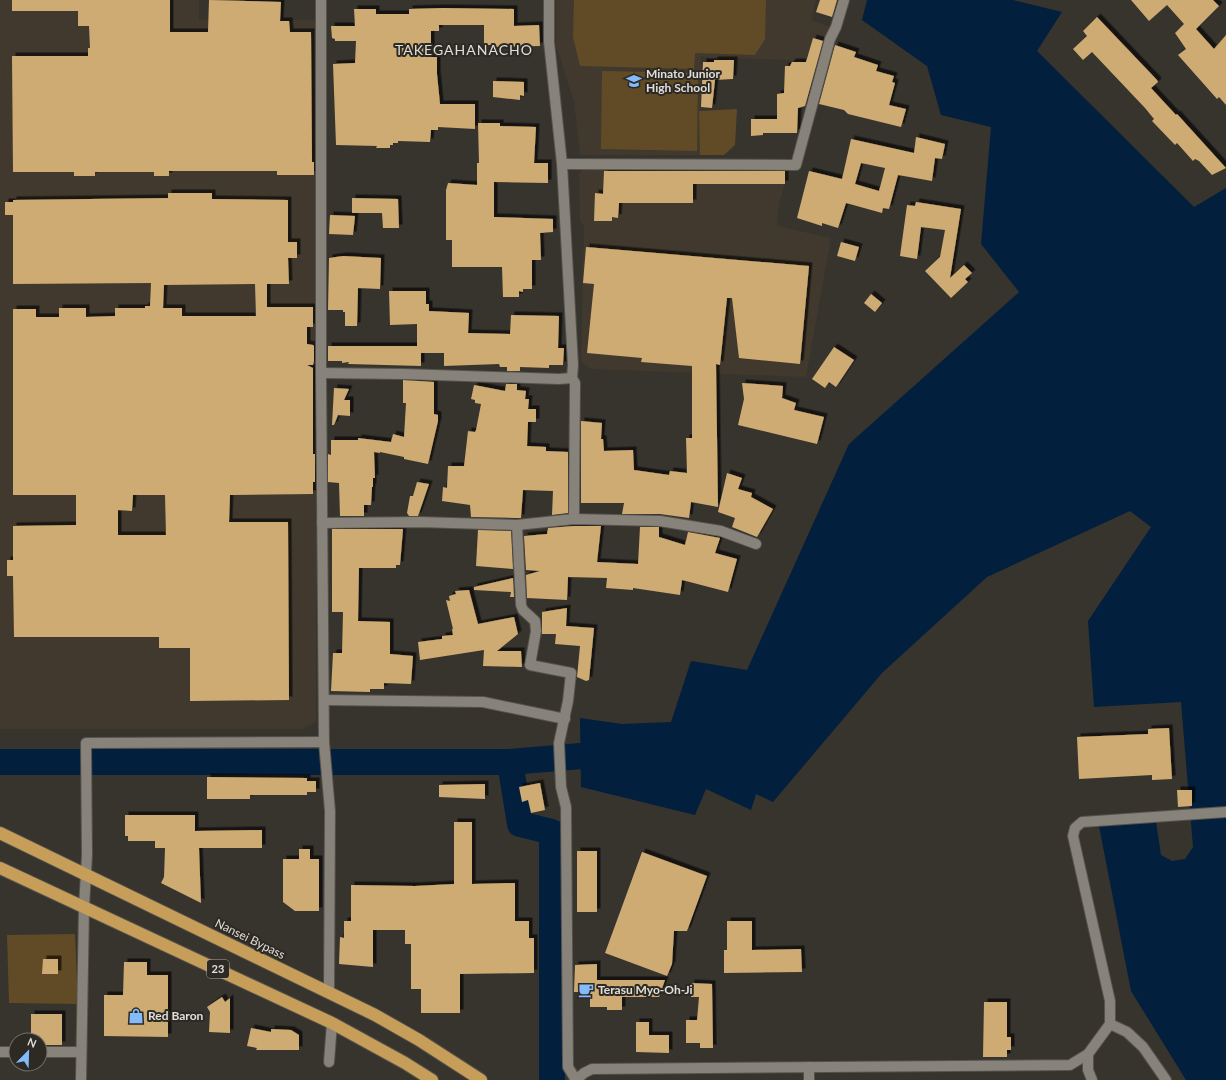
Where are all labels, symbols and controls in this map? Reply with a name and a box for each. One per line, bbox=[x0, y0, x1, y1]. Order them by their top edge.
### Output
district label: TAKEGAHANACHO bbox=[395, 41, 533, 58]
place label: Minato Junior High School bbox=[646, 66, 720, 95]
school or university icon: Minato Junior High School bbox=[625, 72, 643, 90]
street label: Nansei Bypass bbox=[213, 915, 288, 962]
road number: 23 bbox=[207, 960, 229, 978]
cafe icon: Terasu Myo-Oh-Ji bbox=[577, 981, 595, 999]
place label: Terasu Myo-Oh-Ji bbox=[598, 982, 693, 997]
shop icon: Red Baron bbox=[127, 1007, 145, 1025]
place label: Red Baron bbox=[148, 1008, 204, 1023]
north arrow bbox=[8, 1032, 48, 1072]
text: N bbox=[26, 1035, 39, 1050]

